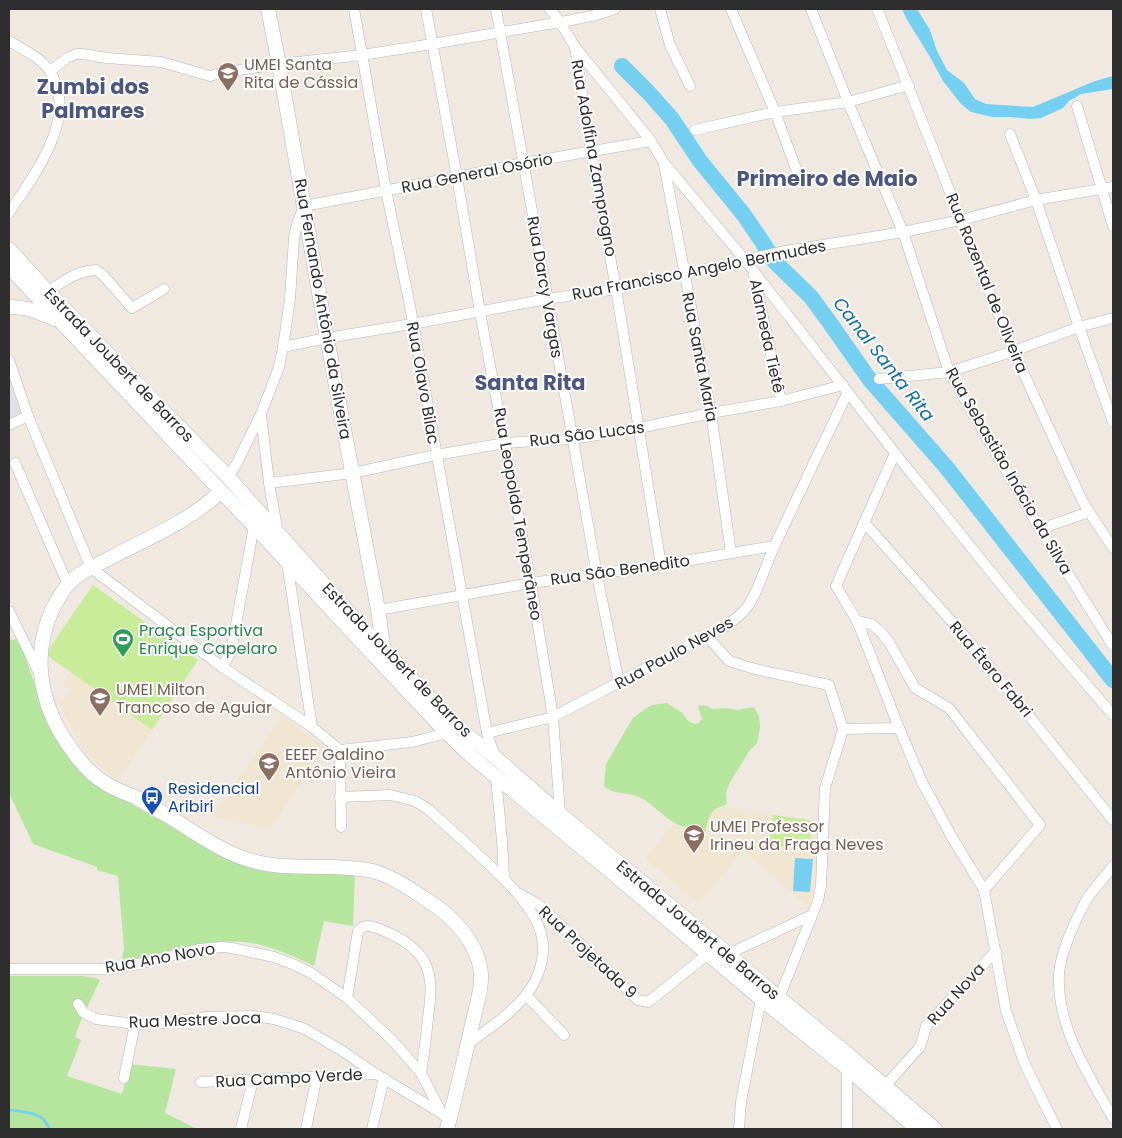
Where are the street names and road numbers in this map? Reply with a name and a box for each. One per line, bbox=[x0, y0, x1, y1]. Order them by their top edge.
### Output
street label: Rua Adolfina Zamprogno bbox=[565, 58, 623, 258]
street label: Rua General Osório bbox=[399, 147, 555, 199]
street label: Rua Fernando Antônio da Silveira bbox=[289, 177, 357, 441]
street label: Rua Rozental de Oliveira bbox=[940, 190, 1034, 376]
street label: Rua Darcy Vargas bbox=[521, 214, 569, 360]
street label: Rua Francisco Angelo Bermudes bbox=[570, 234, 828, 306]
street label: Alameda Tietê bbox=[744, 277, 790, 395]
street label: Estrada Joubert de Barros bbox=[39, 283, 199, 447]
street label: Rua Santa Maria bbox=[676, 290, 724, 424]
street label: Rua Olavo Bilac bbox=[401, 320, 445, 446]
street label: Rua Sebastião Inácio da Silva bbox=[940, 363, 1078, 579]
street label: Rua Leopoldo Temperâneo bbox=[488, 406, 548, 622]
street label: Rua São Lucas bbox=[528, 416, 646, 452]
street label: Rua São Benedito bbox=[549, 549, 691, 591]
street label: Estrada Joubert de Barros bbox=[317, 578, 477, 742]
street label: Rua Paulo Neves bbox=[611, 611, 737, 695]
street label: Rua Étero Fabri bbox=[944, 616, 1038, 722]
street label: Estrada Joubert de Barros bbox=[611, 855, 785, 1005]
street label: Rua Projetada 9 bbox=[534, 900, 642, 1004]
street label: Rua Ano Novo bbox=[103, 937, 217, 979]
street label: Rua Nova bbox=[922, 958, 990, 1030]
street label: Rua Mestre Joca bbox=[128, 1006, 262, 1034]
street label: Rua Campo Verde bbox=[215, 1063, 363, 1093]

